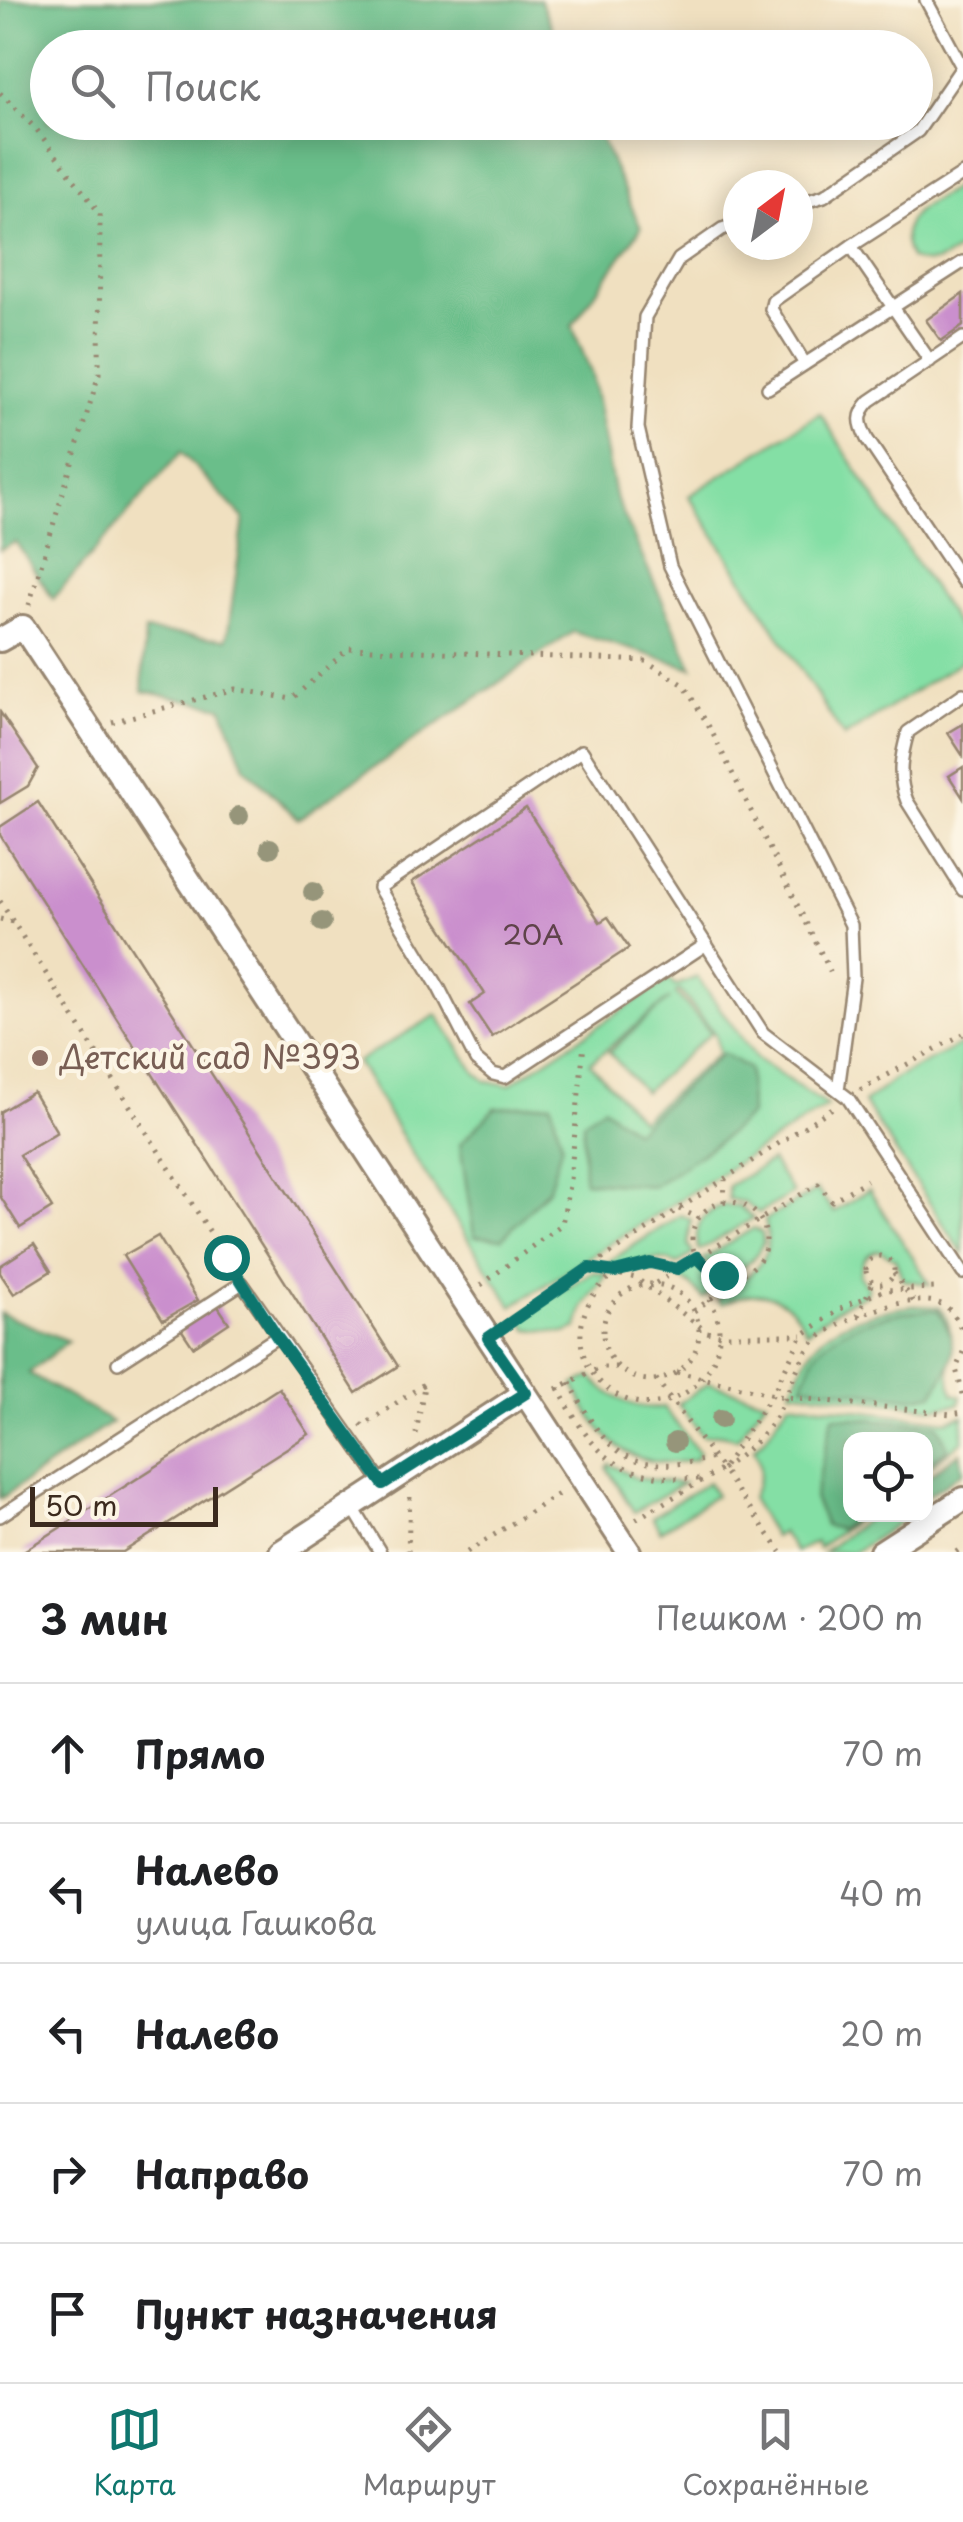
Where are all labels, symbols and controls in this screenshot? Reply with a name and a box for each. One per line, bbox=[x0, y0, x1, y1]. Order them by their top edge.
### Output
search box bbox=[30, 30, 933, 140]
text: Поиск bbox=[145, 57, 260, 114]
icon: search bbox=[65, 58, 120, 113]
north arrow bbox=[723, 170, 813, 260]
house number: 20А bbox=[502, 912, 564, 955]
place label: Детский сад №393 bbox=[59, 1032, 361, 1080]
marker: Детский сад №393 bbox=[29, 1047, 51, 1069]
route start bbox=[204, 1235, 250, 1281]
route end bbox=[701, 1253, 747, 1299]
map controls bbox=[843, 1432, 933, 1522]
button: locate bbox=[843, 1432, 933, 1522]
scale bar bbox=[30, 1482, 218, 1526]
text: 50 m bbox=[45, 1483, 118, 1526]
text: 3 мин bbox=[40, 1586, 169, 1649]
text: Пешком · 200 m bbox=[656, 1593, 923, 1641]
text: Прямо bbox=[135, 1725, 265, 1782]
icon: ahead bbox=[40, 1726, 95, 1781]
text: 70 m bbox=[843, 1729, 923, 1777]
text: Налево bbox=[135, 1841, 279, 1898]
icon: left bbox=[40, 1866, 95, 1921]
text: 40 m bbox=[839, 1869, 923, 1917]
text: улица Гашкова bbox=[135, 1898, 376, 1946]
text: Налево bbox=[135, 2005, 279, 2062]
icon: left bbox=[40, 2006, 95, 2061]
text: 20 m bbox=[841, 2009, 923, 2057]
text: Направо bbox=[135, 2145, 309, 2202]
icon: right bbox=[40, 2146, 95, 2201]
text: 70 m bbox=[843, 2149, 923, 2197]
text: Пункт назначения bbox=[135, 2285, 498, 2342]
icon: arrive bbox=[40, 2286, 95, 2341]
tab: Карта bbox=[94, 2402, 176, 2505]
tab: Маршрут bbox=[363, 2402, 495, 2505]
tab: Сохранённые bbox=[682, 2402, 869, 2505]

